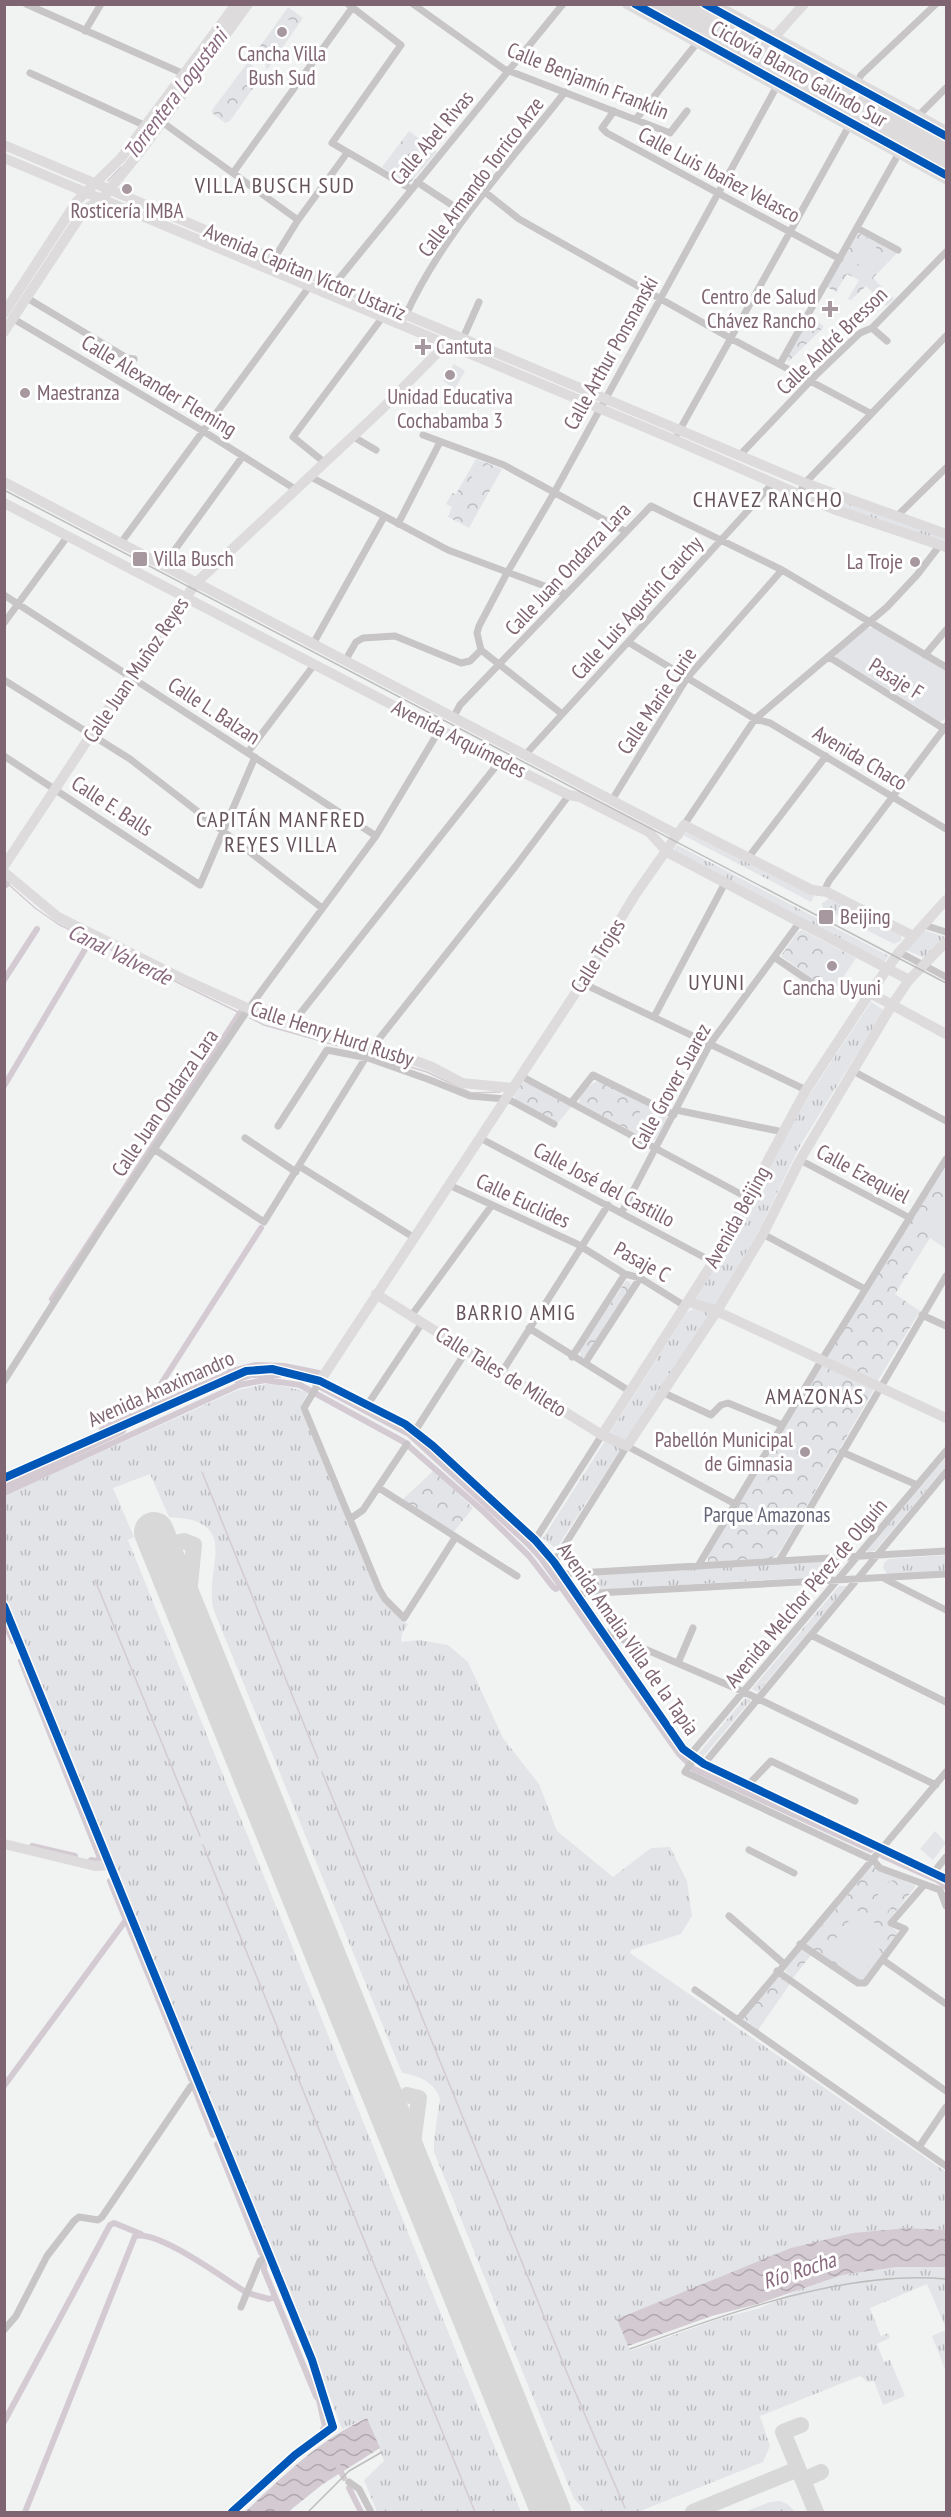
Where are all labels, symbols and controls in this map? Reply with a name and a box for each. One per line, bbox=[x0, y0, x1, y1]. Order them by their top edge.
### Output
street label: Ciclovía Blanco Galindo Sur bbox=[706, 14, 893, 133]
water label: Torrentera Logustani bbox=[117, 21, 235, 165]
marker: Cancha Villa Bush Sud bbox=[275, 25, 289, 39]
street label: Calle Benjamín Franklin bbox=[503, 36, 673, 125]
place label: Cancha Villa Bush Sud bbox=[238, 40, 326, 91]
street label: Calle Abel Rivas bbox=[384, 85, 479, 191]
street label: Calle Armando Torrico Arze bbox=[412, 91, 550, 262]
street label: Calle Luis Ibañez Velasco bbox=[634, 121, 805, 229]
district label: VILLA BUSCH SUD bbox=[194, 171, 355, 199]
marker: Rosticería IMBA bbox=[120, 182, 134, 196]
place label: Rosticería IMBA bbox=[71, 197, 183, 224]
street label: Avenida Capitan Víctor Ustariz bbox=[200, 217, 410, 326]
street label: Calle Arthur Ponsnanski bbox=[557, 271, 664, 434]
street label: Calle André Bresson bbox=[770, 281, 893, 400]
place label: Centro de Salud Chávez Rancho bbox=[701, 283, 816, 334]
marker: Centro de Salud Chávez Rancho bbox=[821, 300, 839, 318]
street label: Calle Alexander Fleming bbox=[77, 329, 242, 443]
place label: Cantuta bbox=[436, 333, 492, 360]
marker: Cantuta bbox=[414, 338, 432, 356]
marker: Unidad Educativa Cochabamba 3 bbox=[443, 368, 457, 382]
place label: Maestranza bbox=[37, 379, 120, 406]
place label: Unidad Educativa Cochabamba 3 bbox=[387, 383, 513, 434]
marker: Maestranza bbox=[18, 386, 32, 400]
district label: CHAVEZ RANCHO bbox=[693, 485, 843, 513]
street label: Calle Juan Ondarza Lara bbox=[499, 496, 636, 641]
street label: Calle Luis Agustín Cauchy bbox=[565, 530, 708, 685]
place label: Villa Busch bbox=[153, 545, 234, 572]
place label: La Troje bbox=[847, 548, 903, 575]
marker: Villa Busch bbox=[131, 550, 149, 568]
marker: La Troje bbox=[908, 555, 922, 569]
street label: Calle Juan Muñoz Reyes bbox=[77, 592, 194, 748]
street label: Calle Marie Curie bbox=[611, 642, 702, 759]
street label: Pasaje F bbox=[864, 651, 928, 706]
street label: Calle L. Balzan bbox=[163, 671, 265, 750]
street label: Avenida Arquímedes bbox=[388, 693, 531, 784]
street label: Avenida Chaco bbox=[808, 719, 912, 796]
street label: Calle E. Balls bbox=[66, 769, 158, 842]
district label: CAPITÁN MANFRED REYES VILLA bbox=[196, 805, 366, 858]
place label: Beijing bbox=[840, 903, 890, 930]
marker: Beijing bbox=[817, 908, 835, 926]
street label: Calle Trojes bbox=[564, 913, 631, 998]
water label: Canal Valverde bbox=[64, 917, 178, 992]
marker: Cancha Uyuni bbox=[825, 959, 839, 973]
district label: UYUNI bbox=[688, 968, 746, 996]
place label: Cancha Uyuni bbox=[783, 974, 881, 1001]
street label: Calle Henry Hurd Rusby bbox=[247, 994, 417, 1073]
street label: Calle Grover Suarez bbox=[625, 1019, 717, 1155]
street label: Calle Juan Ondarza Lara bbox=[105, 1024, 224, 1182]
street label: Calle José del Castillo bbox=[529, 1136, 680, 1233]
street label: Calle Ezequiel bbox=[812, 1138, 915, 1209]
street label: Avenida Beijing bbox=[698, 1161, 776, 1272]
street label: Calle Euclides bbox=[472, 1167, 574, 1234]
street label: Pasaje C bbox=[609, 1235, 675, 1288]
district label: BARRIO AMIG bbox=[456, 1298, 576, 1326]
street label: Calle Tales de Mileto bbox=[431, 1320, 572, 1423]
street label: Avenida Anaximandro bbox=[83, 1344, 238, 1433]
district label: AMAZONAS bbox=[765, 1382, 865, 1410]
place label: Pabellón Municipal de Gimnasia bbox=[655, 1426, 793, 1477]
marker: Pabellón Municipal de Gimnasia bbox=[798, 1445, 812, 1459]
street label: Avenida Melchor Pérez de Olguín bbox=[719, 1493, 893, 1693]
park label: Parque Amazonas bbox=[704, 1501, 830, 1528]
street label: Avenida Amalia Villa de la Tapia bbox=[552, 1537, 705, 1740]
water label: Río Rocha bbox=[759, 2245, 840, 2295]

